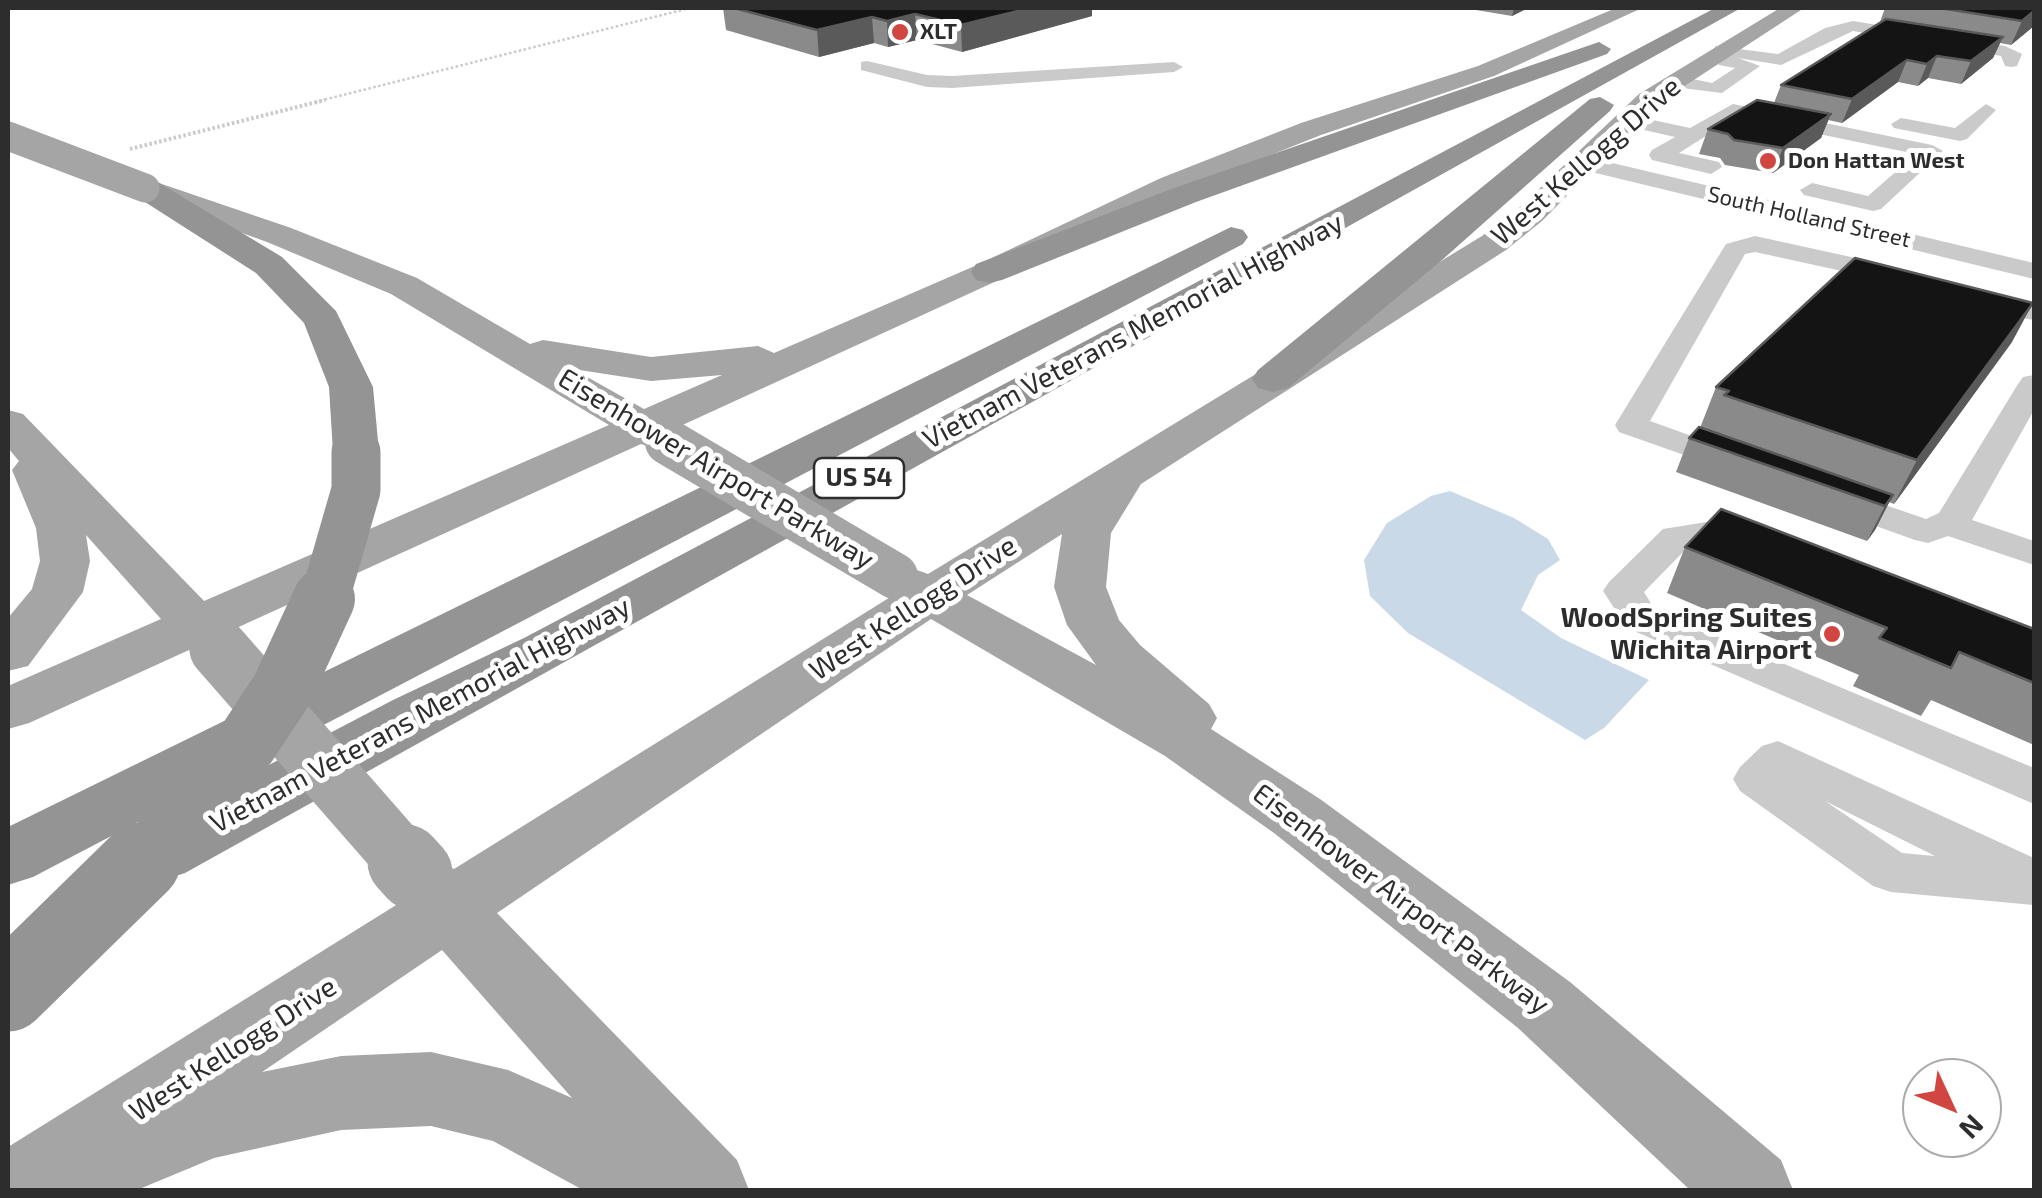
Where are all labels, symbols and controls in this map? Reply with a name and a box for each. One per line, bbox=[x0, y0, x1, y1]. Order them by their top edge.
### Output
place label: XLT bbox=[920, 19, 957, 45]
marker: XLT bbox=[889, 21, 911, 43]
street label: West Kellogg Drive bbox=[1484, 70, 1688, 252]
place label: Don Hattan West bbox=[1788, 148, 1964, 174]
marker: Don Hattan West bbox=[1757, 150, 1779, 172]
street label: South Holland Street bbox=[1705, 181, 1913, 253]
street label: Vietnam Veterans Memorial Highway bbox=[917, 206, 1349, 456]
street label: Eisenhower Airport Parkway bbox=[552, 361, 880, 577]
road number: US 54 bbox=[814, 458, 904, 498]
street label: West Kellogg Drive bbox=[803, 529, 1023, 687]
street label: Vietnam Veterans Memorial Highway bbox=[204, 590, 636, 840]
place label: WoodSpring Suites Wichita Airport bbox=[1560, 601, 1812, 667]
marker: WoodSpring Suites Wichita Airport bbox=[1821, 623, 1843, 645]
street label: Eisenhower Airport Parkway bbox=[1246, 777, 1556, 1021]
street label: West Kellogg Drive bbox=[123, 970, 343, 1128]
north arrow bbox=[1902, 1058, 2002, 1158]
text: N bbox=[1953, 1108, 1991, 1147]

